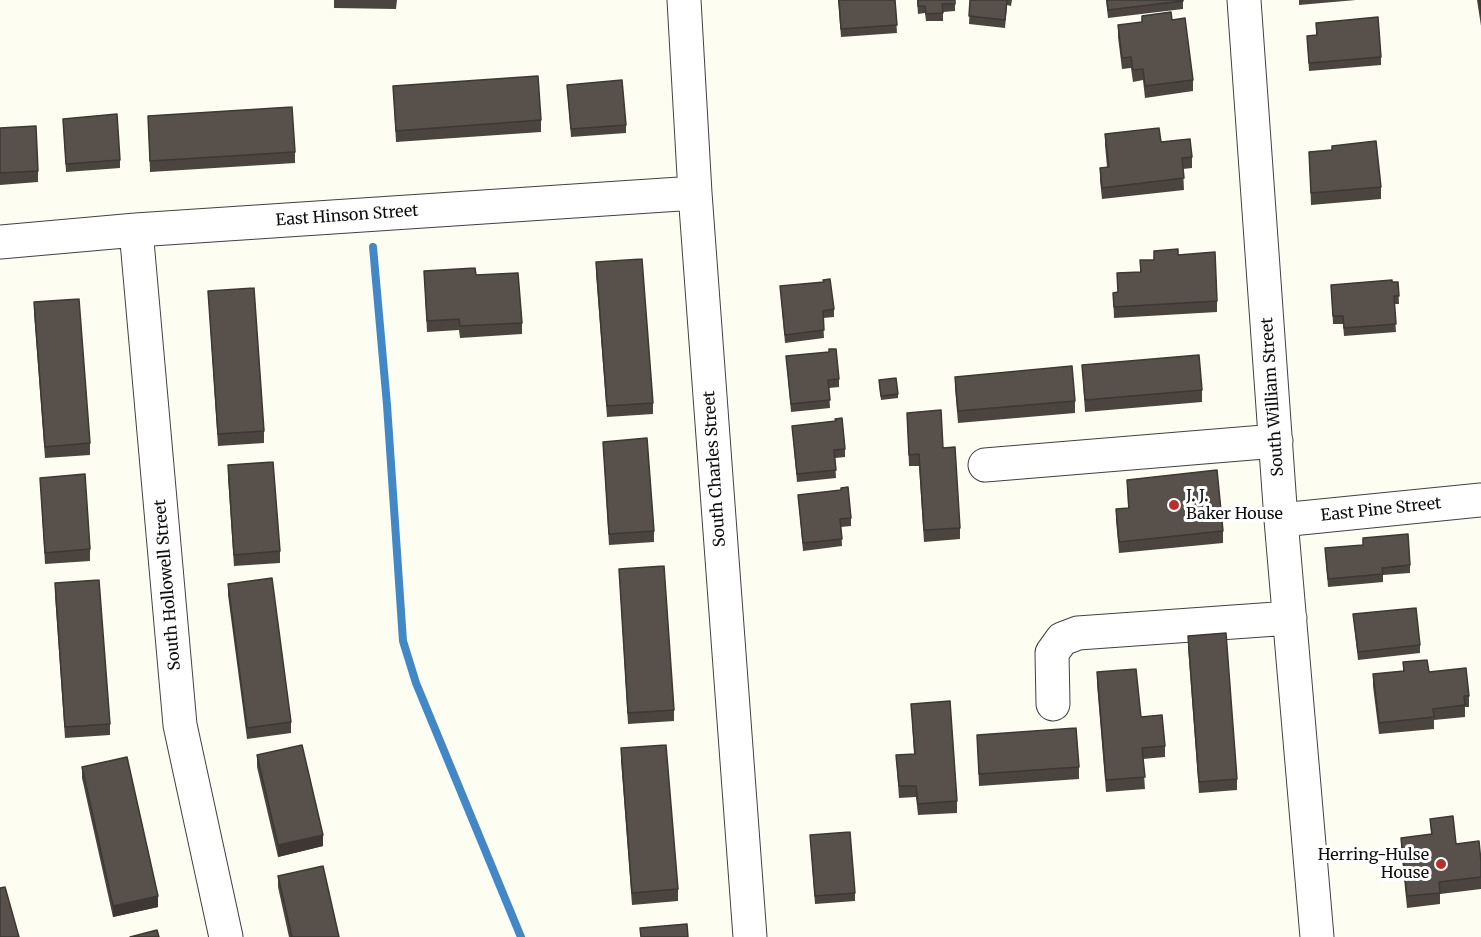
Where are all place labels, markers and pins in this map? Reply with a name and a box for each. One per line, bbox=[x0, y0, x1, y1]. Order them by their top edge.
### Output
place label: J. J. Baker House bbox=[1186, 486, 1283, 524]
marker: J. J. Baker House bbox=[1167, 498, 1181, 512]
place label: Herring-Hulse House bbox=[1318, 845, 1429, 883]
marker: Herring-Hulse House bbox=[1434, 857, 1448, 871]

